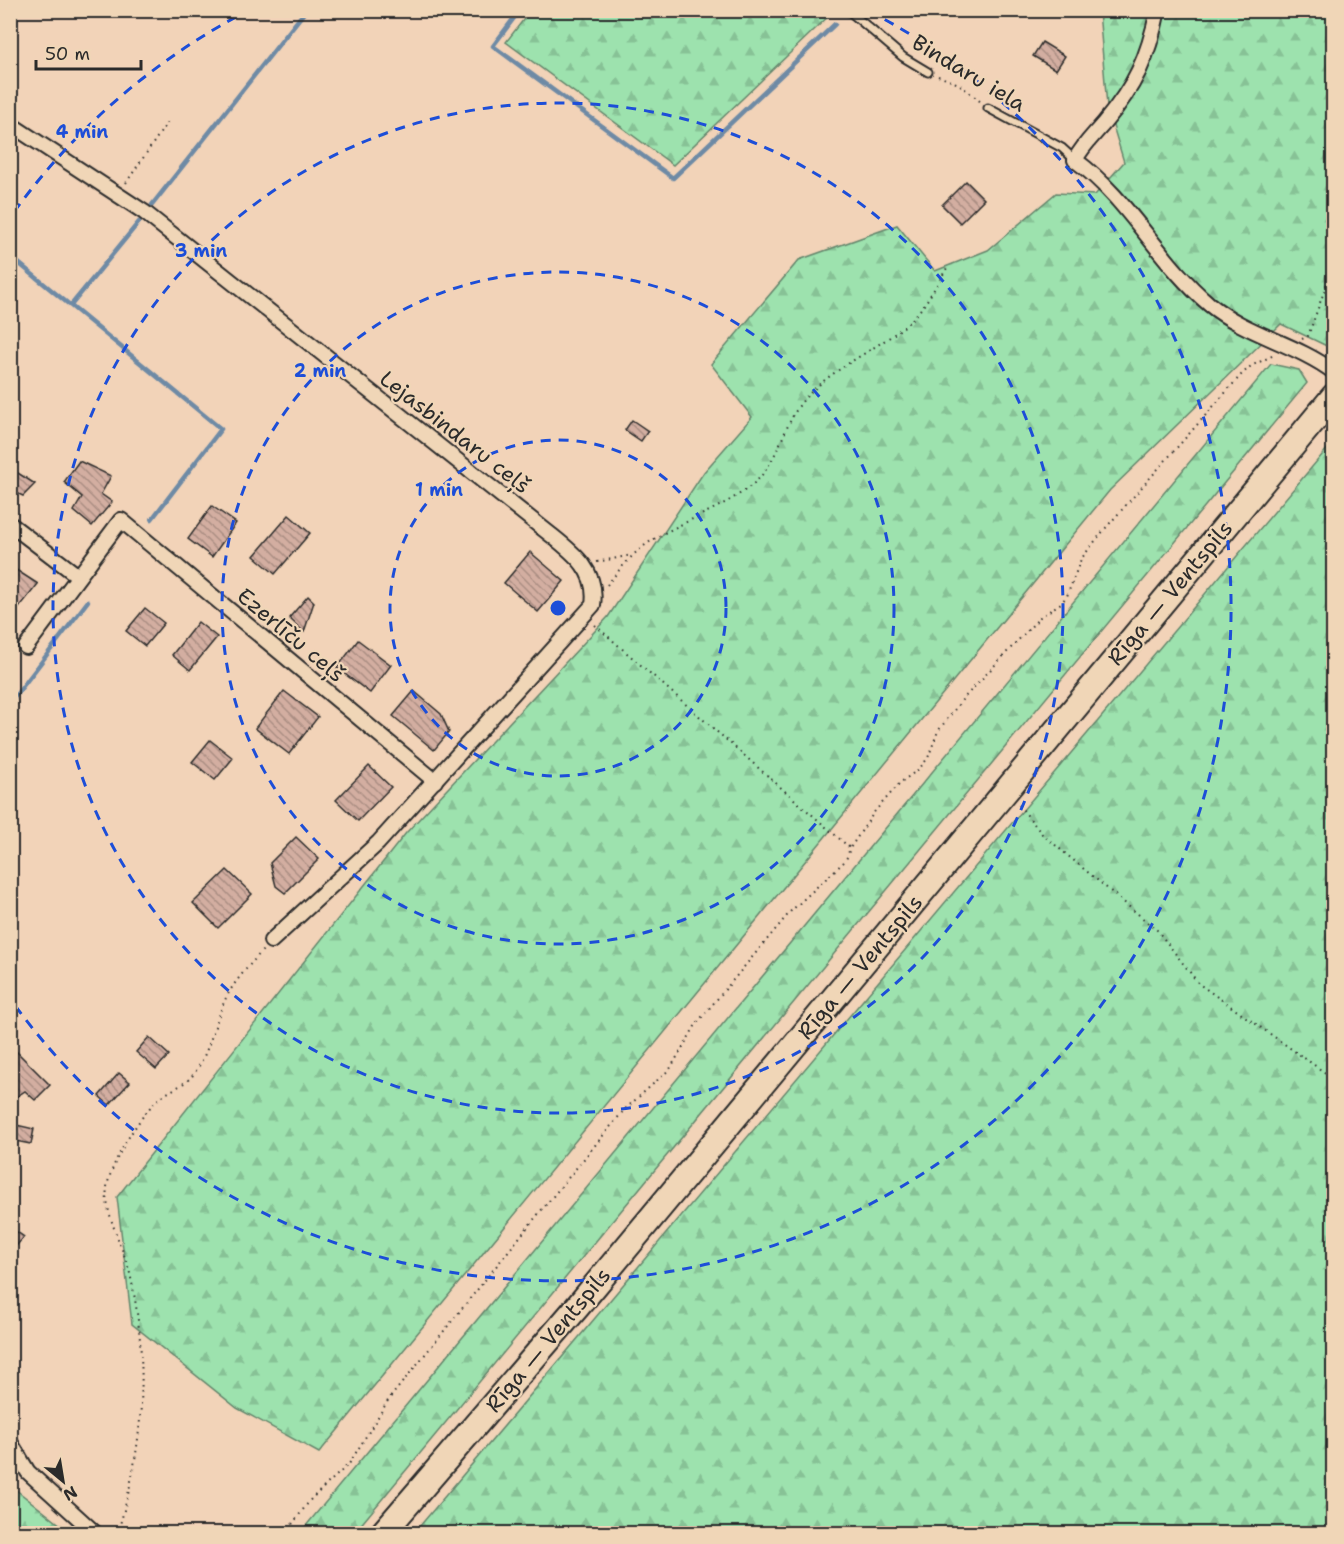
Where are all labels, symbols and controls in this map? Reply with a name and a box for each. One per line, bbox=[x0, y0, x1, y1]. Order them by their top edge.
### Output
street label: Bindaru iela bbox=[907, 28, 1032, 119]
scale bar bbox=[36, 33, 141, 71]
text: 50 m bbox=[45, 42, 90, 66]
text: 4 min bbox=[56, 120, 108, 144]
text: 3 min bbox=[175, 239, 227, 263]
text: 2 min bbox=[294, 359, 346, 383]
street label: Lejasbindaru ceļš bbox=[373, 364, 536, 501]
text: 1 min bbox=[415, 478, 463, 502]
street label: Rīga — Ventspils bbox=[1101, 515, 1239, 671]
street label: Ezerlīču ceļš bbox=[230, 581, 351, 689]
centre of rings bbox=[548, 598, 568, 618]
street label: Rīga — Ventspils bbox=[791, 889, 929, 1045]
street label: Rīga — Ventspils bbox=[479, 1262, 617, 1418]
north arrow bbox=[33, 1451, 93, 1511]
text: N bbox=[60, 1481, 81, 1506]

